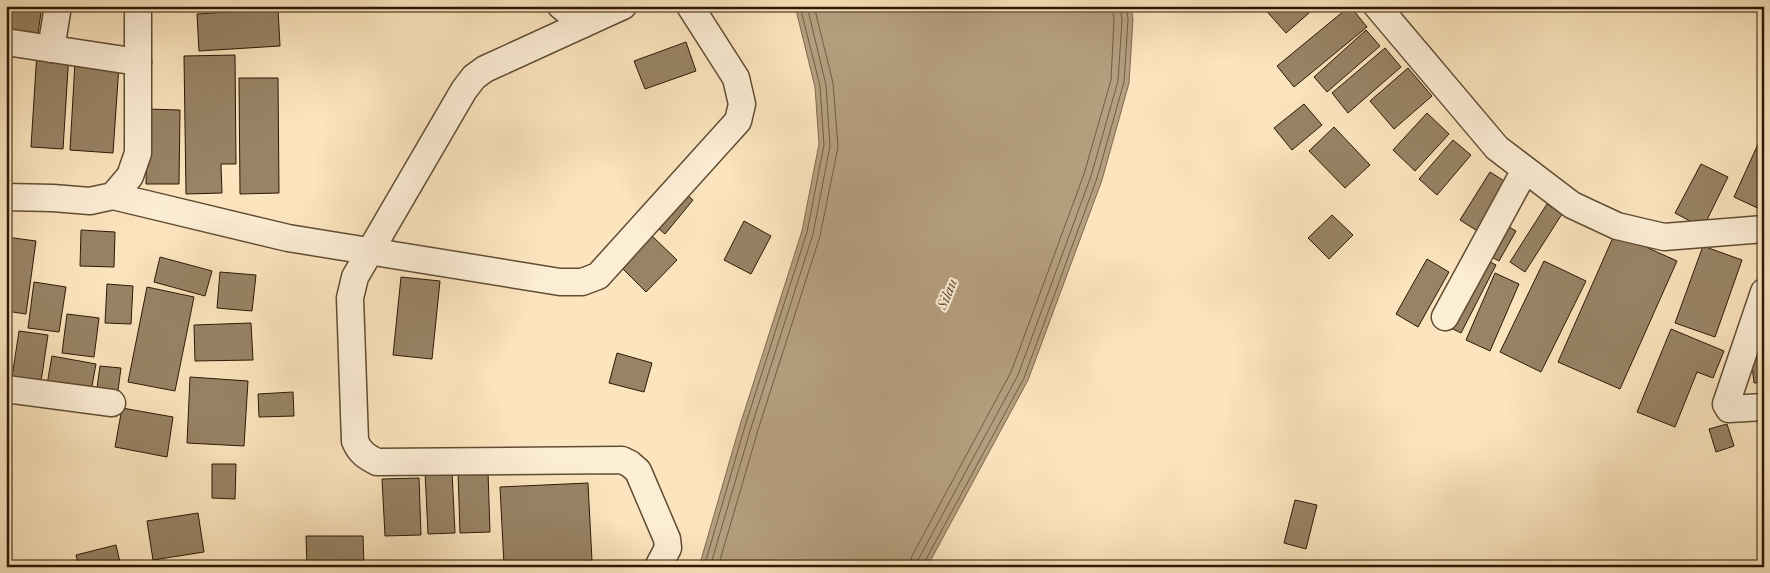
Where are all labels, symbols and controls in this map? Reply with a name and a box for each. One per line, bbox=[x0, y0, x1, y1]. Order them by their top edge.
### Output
water label: Silau bbox=[932, 276, 961, 313]

